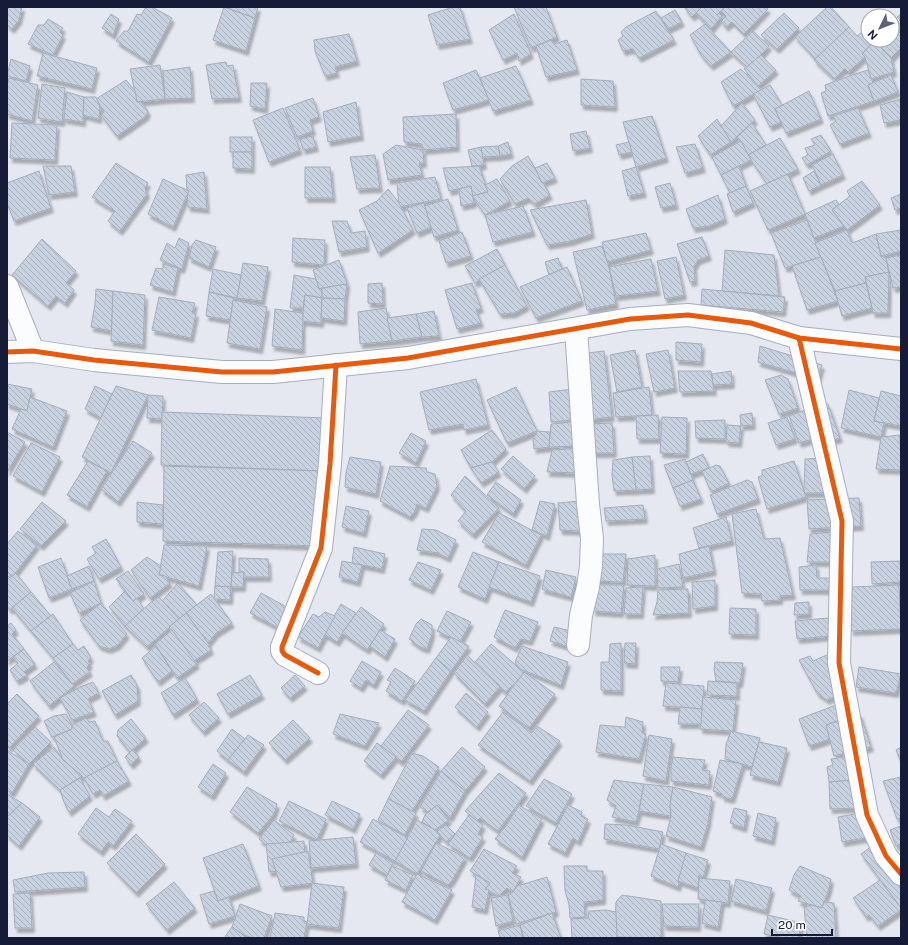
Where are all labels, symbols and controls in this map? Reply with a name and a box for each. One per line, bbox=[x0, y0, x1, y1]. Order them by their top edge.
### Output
north arrow bbox=[860, 8, 900, 48]
text: N bbox=[865, 28, 880, 42]
scale bar bbox=[772, 911, 832, 937]
text: 20 m bbox=[778, 918, 806, 932]

